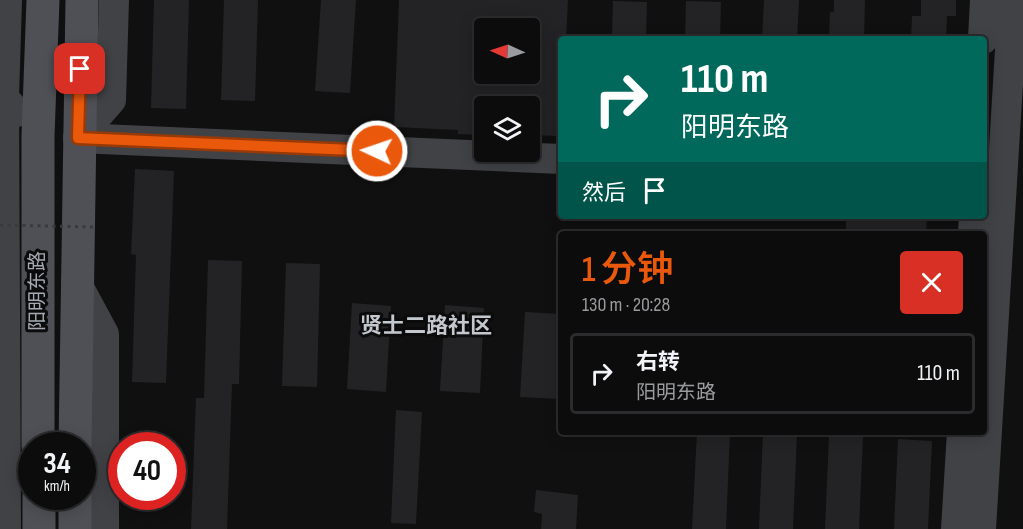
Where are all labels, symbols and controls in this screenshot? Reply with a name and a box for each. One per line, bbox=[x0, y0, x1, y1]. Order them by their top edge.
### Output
north arrow bbox=[474, 18, 540, 84]
map controls bbox=[474, 18, 540, 162]
pin bbox=[54, 43, 105, 94]
icon: arrive bbox=[63, 52, 96, 85]
text: 110 m bbox=[681, 54, 768, 105]
icon: right bbox=[582, 60, 660, 138]
button: layers bbox=[474, 96, 540, 162]
text: 阳明东路 bbox=[681, 112, 789, 144]
position arrow bbox=[345, 119, 409, 183]
icon: arrive bbox=[638, 174, 671, 207]
text: 然后 bbox=[582, 180, 626, 207]
text: 1 分钟 bbox=[582, 249, 673, 292]
street label: 阳明东路 bbox=[26, 251, 50, 331]
button: close bbox=[900, 251, 963, 314]
text: 130 m · 20:28 bbox=[582, 293, 670, 317]
district label: 贤士二路社区 bbox=[360, 313, 492, 340]
text: 右转 bbox=[636, 349, 680, 376]
icon: right bbox=[585, 357, 618, 390]
text: 110 m bbox=[917, 360, 960, 387]
text: 阳明东路 bbox=[636, 381, 716, 405]
speed limit sign: 40 bbox=[108, 432, 186, 510]
text: 34 bbox=[43, 446, 71, 482]
text: km/h bbox=[44, 477, 70, 496]

